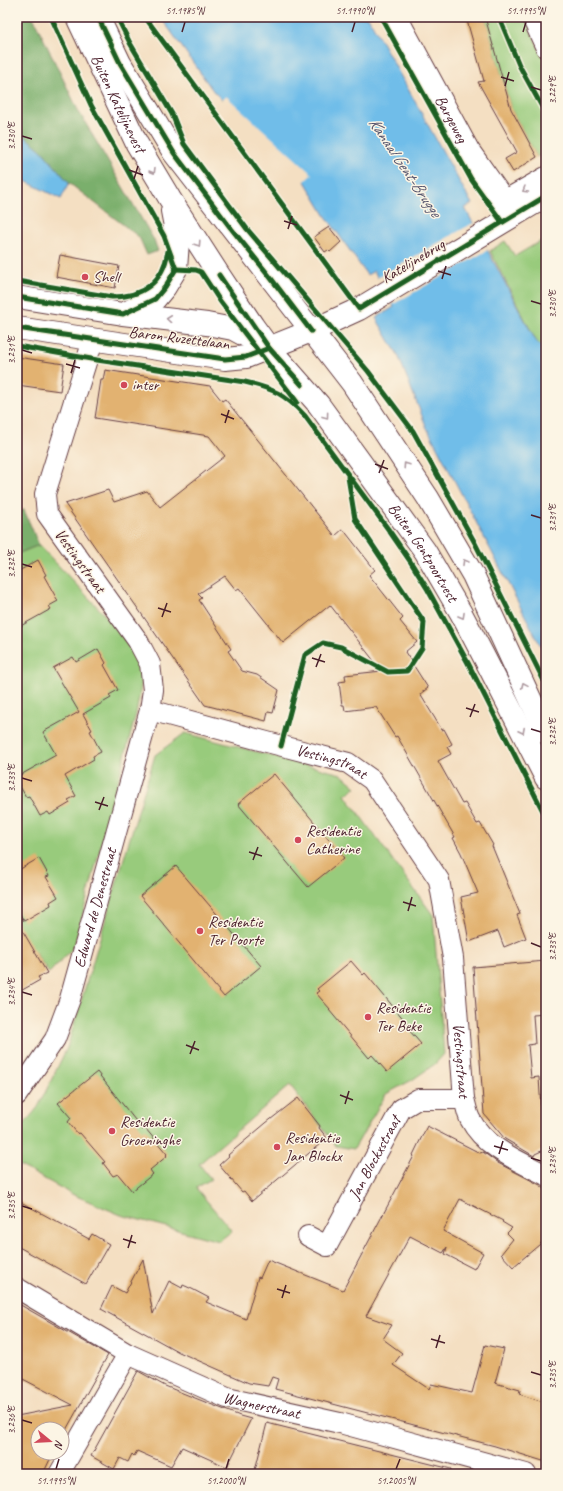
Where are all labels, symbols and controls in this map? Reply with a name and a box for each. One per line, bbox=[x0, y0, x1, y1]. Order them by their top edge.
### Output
text: 51.1985°N bbox=[166, 4, 206, 17]
text: 51.1990°N bbox=[336, 4, 376, 17]
text: 51.1995°N bbox=[507, 4, 547, 17]
street label: Buiten Katelijnevest bbox=[86, 51, 151, 159]
text: 3.229°E bbox=[546, 74, 559, 104]
street label: Bargeweg bbox=[430, 92, 473, 147]
water label: Kanaal Gent-Brugge bbox=[364, 113, 447, 223]
text: 3.230°E bbox=[5, 120, 18, 150]
one-way arrow bbox=[149, 167, 156, 174]
one-way arrow bbox=[522, 185, 529, 192]
street label: Katelijnebrug bbox=[378, 234, 449, 288]
one-way arrow bbox=[193, 240, 201, 247]
place label: Shell bbox=[93, 267, 122, 287]
marker: Shell bbox=[80, 272, 90, 282]
text: 3.230°E bbox=[546, 288, 559, 318]
one-way arrow bbox=[166, 315, 172, 324]
street label: Baron Ruzettelaan bbox=[128, 322, 231, 354]
text: 3.231°E bbox=[5, 334, 18, 364]
place label: inter bbox=[132, 375, 160, 395]
marker: inter bbox=[119, 380, 129, 390]
one-way arrow bbox=[321, 411, 328, 418]
one-way arrow bbox=[404, 463, 411, 470]
street label: Buiten Gentpoortvest bbox=[384, 499, 463, 607]
text: 3.231°E bbox=[546, 502, 559, 532]
street label: Vestingstraat bbox=[50, 525, 111, 598]
text: 3.232°E bbox=[5, 548, 18, 578]
one-way arrow bbox=[463, 559, 470, 566]
one-way arrow bbox=[458, 611, 465, 619]
one-way arrow bbox=[521, 681, 529, 689]
text: 3.232°E bbox=[546, 716, 559, 746]
one-way arrow bbox=[517, 727, 525, 734]
street label: Vestingstraat bbox=[294, 740, 373, 784]
text: 3.233°E bbox=[5, 762, 18, 792]
place label: Residentie Catherine bbox=[306, 821, 362, 859]
marker: Residentie Catherine bbox=[293, 835, 303, 845]
street label: Edward de Denestraat bbox=[69, 844, 122, 970]
place label: Residentie Ter Poorte bbox=[208, 912, 265, 950]
marker: Residentie Ter Poorte bbox=[195, 926, 205, 936]
text: 3.233°E bbox=[546, 931, 559, 961]
text: 3.234°E bbox=[5, 976, 18, 1006]
place label: Residentie Ter Beke bbox=[376, 998, 432, 1036]
marker: Residentie Ter Beke bbox=[363, 1012, 373, 1022]
street label: Vestingstraat bbox=[448, 1023, 474, 1100]
street label: Jan Blockxstraat bbox=[344, 1110, 407, 1204]
place label: Residentie Groeninghe bbox=[120, 1112, 182, 1150]
marker: Residentie Groeninghe bbox=[107, 1126, 117, 1136]
place label: Residentie Jan Blockx bbox=[284, 1128, 343, 1166]
marker: Residentie Jan Blockx bbox=[272, 1142, 282, 1152]
text: 3.234°E bbox=[546, 1145, 559, 1175]
text: 3.235°E bbox=[5, 1190, 18, 1220]
text: 3.235°E bbox=[546, 1359, 559, 1389]
street label: Wagnerstraat bbox=[222, 1388, 303, 1424]
text: 3.236°E bbox=[5, 1404, 18, 1434]
north arrow bbox=[30, 1421, 70, 1461]
text: N bbox=[51, 1439, 67, 1452]
text: 51.1995°N bbox=[37, 1474, 77, 1487]
text: 51.2000°N bbox=[207, 1474, 247, 1487]
text: 51.2005°N bbox=[377, 1474, 417, 1487]

